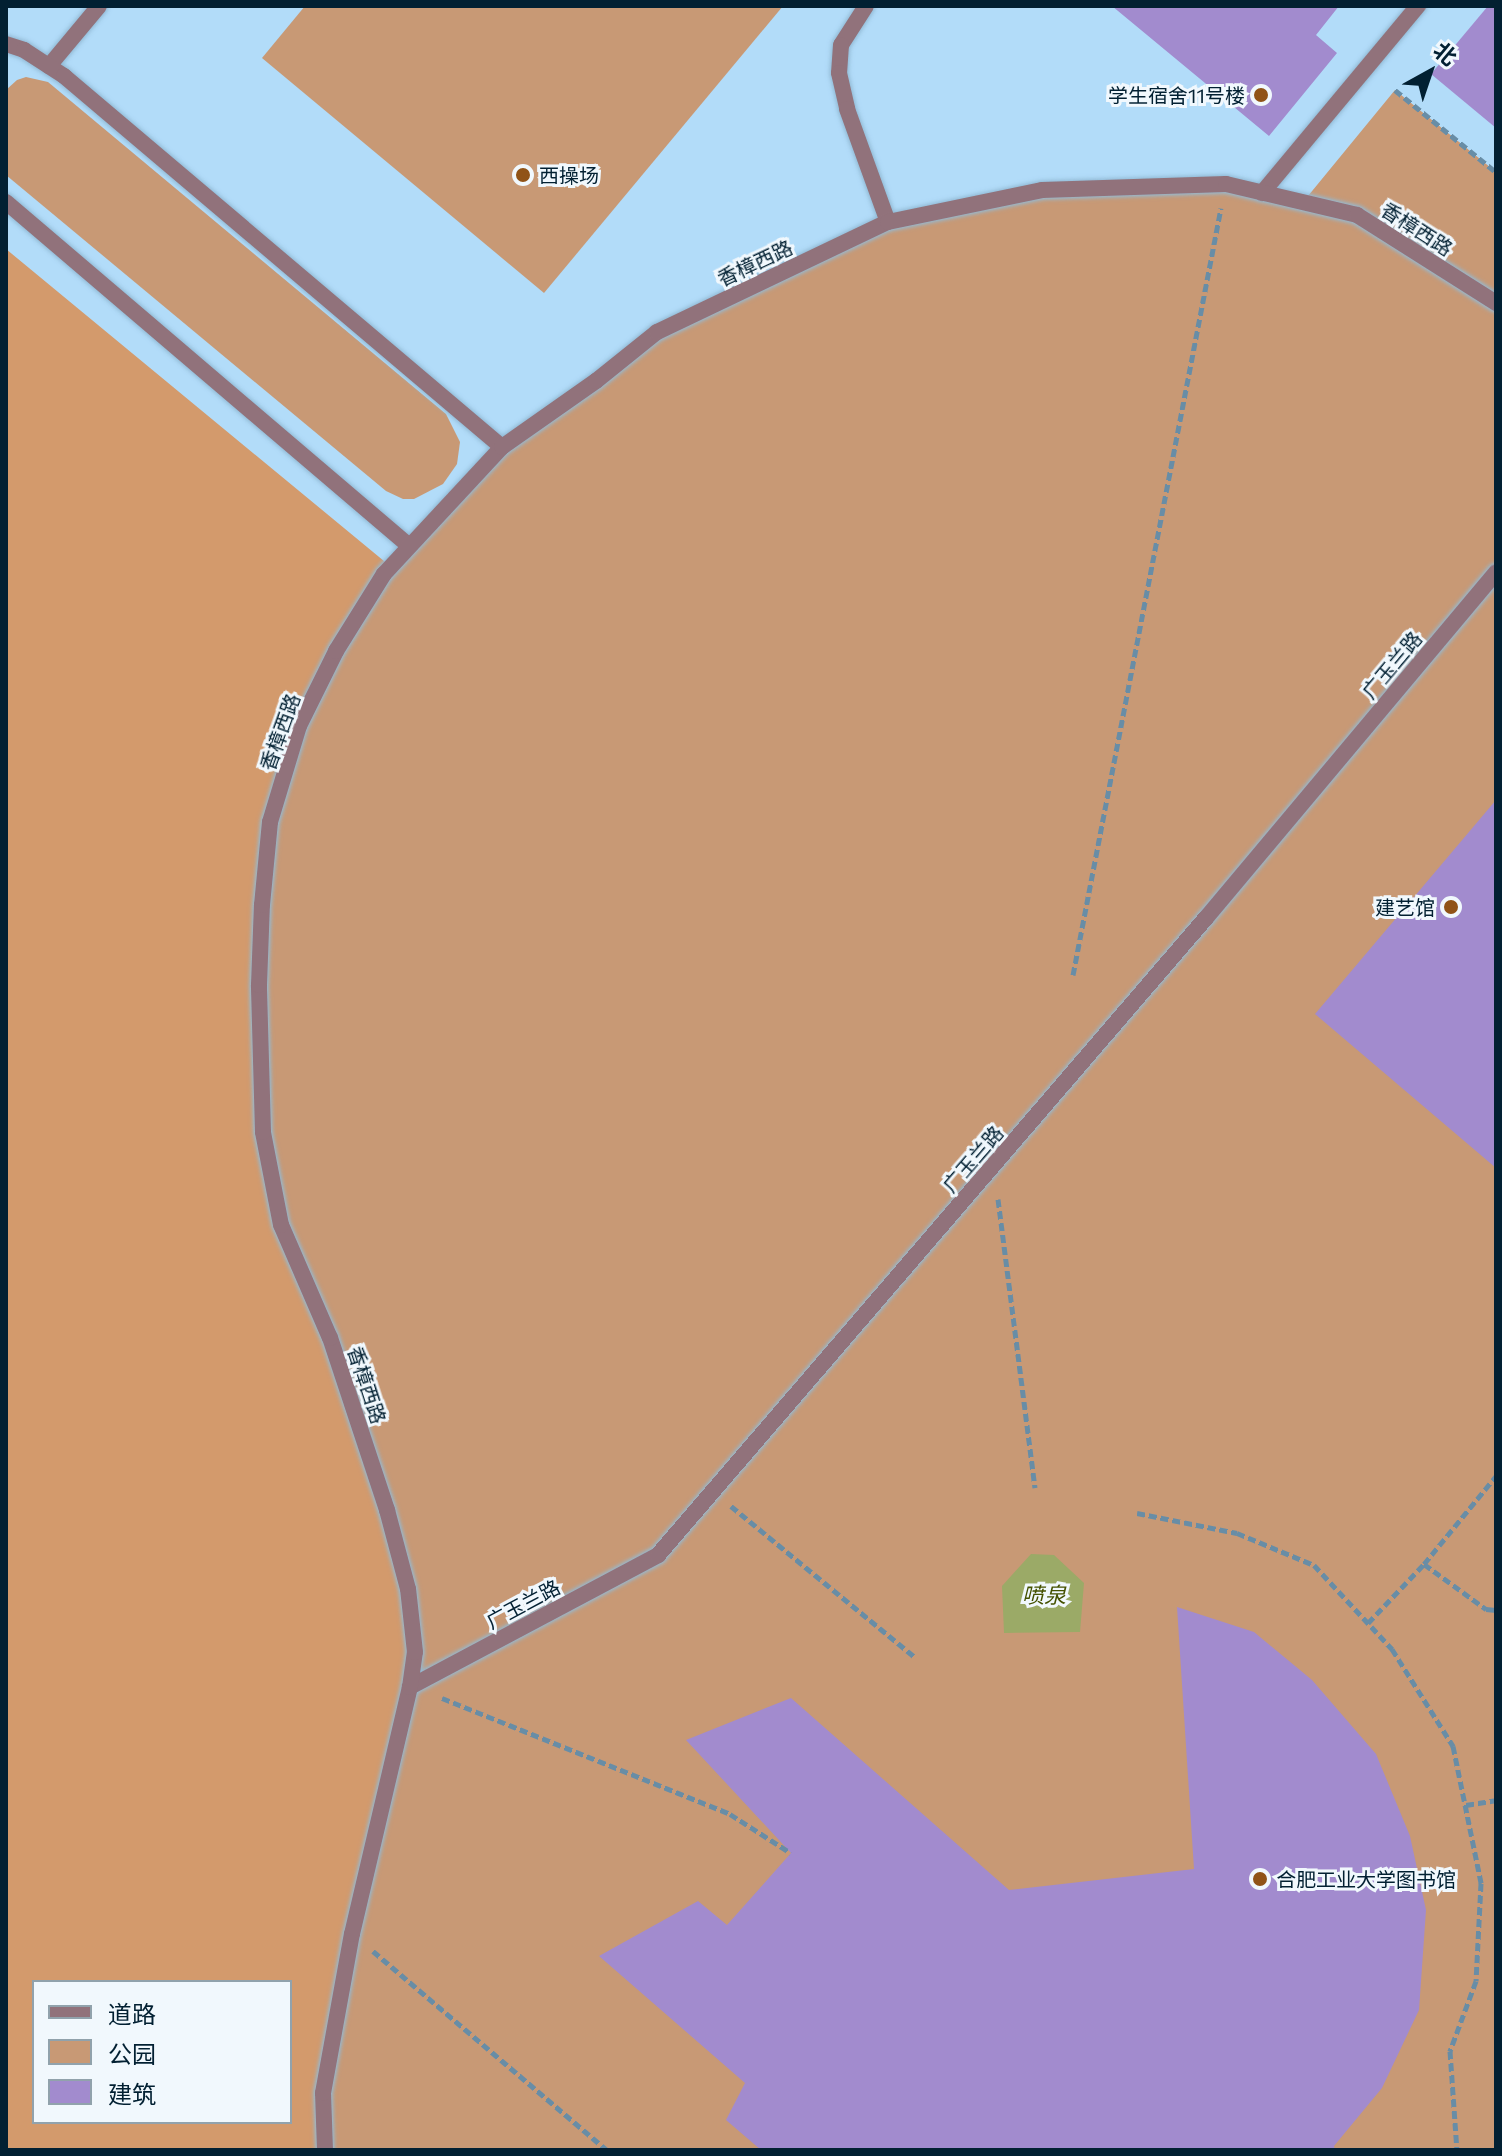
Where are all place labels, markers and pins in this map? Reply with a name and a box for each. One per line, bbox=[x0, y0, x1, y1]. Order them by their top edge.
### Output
place label: 学生宿舍11号楼 bbox=[1108, 83, 1245, 107]
marker: 学生宿舍11号楼 bbox=[1252, 86, 1270, 104]
place label: 西操场 bbox=[539, 163, 599, 187]
marker: 西操场 bbox=[514, 166, 532, 184]
place label: 建艺馆 bbox=[1375, 895, 1435, 919]
marker: 建艺馆 bbox=[1442, 898, 1460, 916]
place label: 合肥工业大学图书馆 bbox=[1276, 1867, 1456, 1891]
marker: 合肥工业大学图书馆 bbox=[1251, 1870, 1269, 1888]

